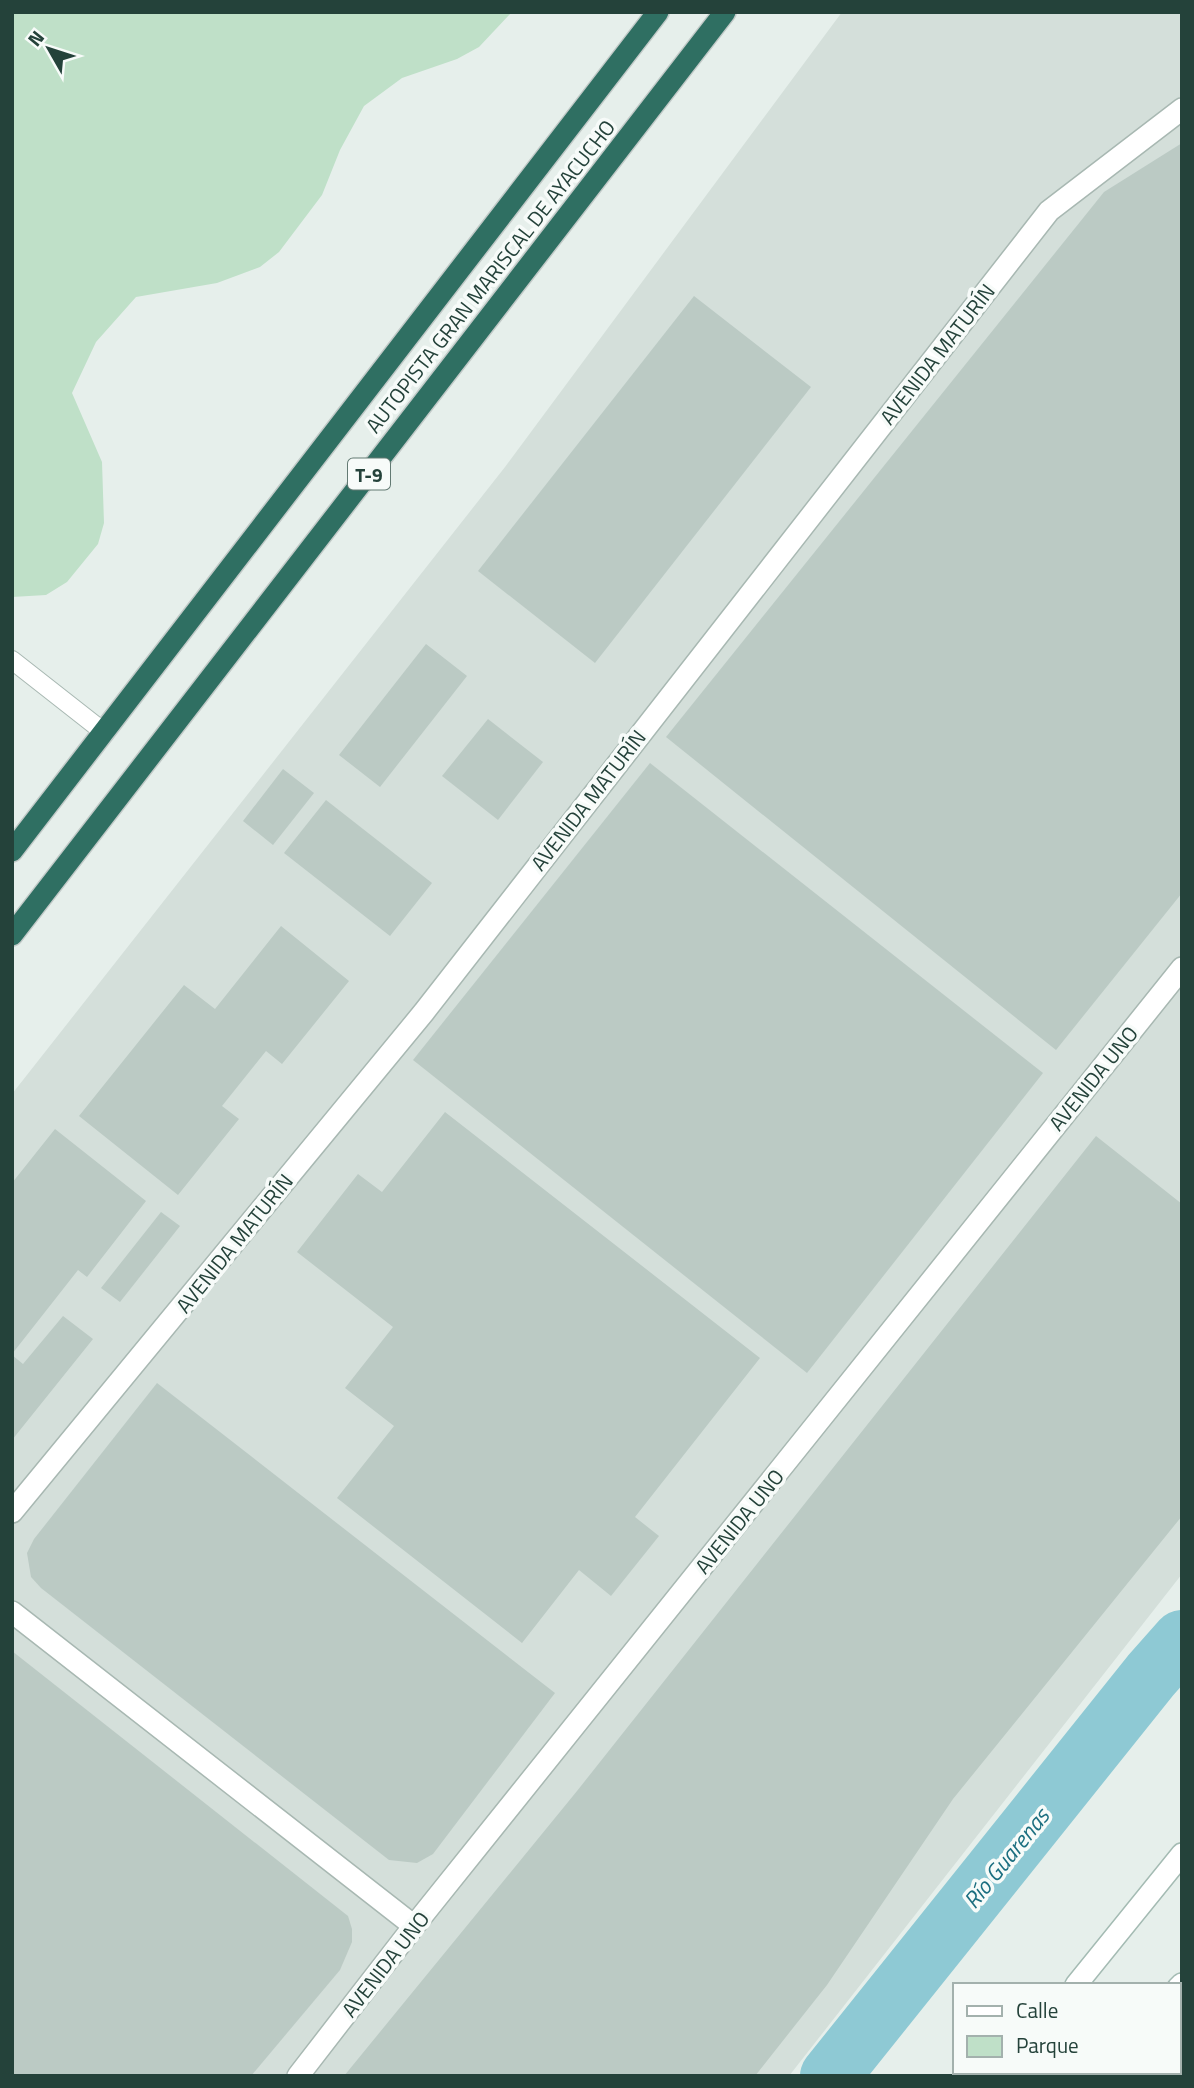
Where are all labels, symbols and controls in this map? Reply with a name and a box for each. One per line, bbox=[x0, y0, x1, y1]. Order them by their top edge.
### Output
north arrow bbox=[14, 14, 84, 84]
text: N bbox=[20, 24, 51, 52]
street label: AUTOPISTA GRAN MARISCAL DE AYACUCHO bbox=[357, 112, 623, 440]
street label: AVENIDA MATURÍN bbox=[872, 277, 1002, 431]
road number: T-9 bbox=[348, 458, 390, 489]
street label: AVENIDA MATURÍN bbox=[523, 723, 653, 877]
street label: AVENIDA UNO bbox=[1041, 1019, 1145, 1137]
street label: AVENIDA MATURÍN bbox=[168, 1166, 300, 1320]
street label: AVENIDA UNO bbox=[687, 1462, 791, 1580]
water label: Río Guarenas bbox=[954, 1798, 1059, 1916]
street label: AVENIDA UNO bbox=[333, 1904, 437, 2024]
legend bbox=[953, 1983, 1180, 2074]
text: Calle bbox=[1016, 1994, 1058, 2026]
text: Parque bbox=[1016, 2029, 1079, 2061]

